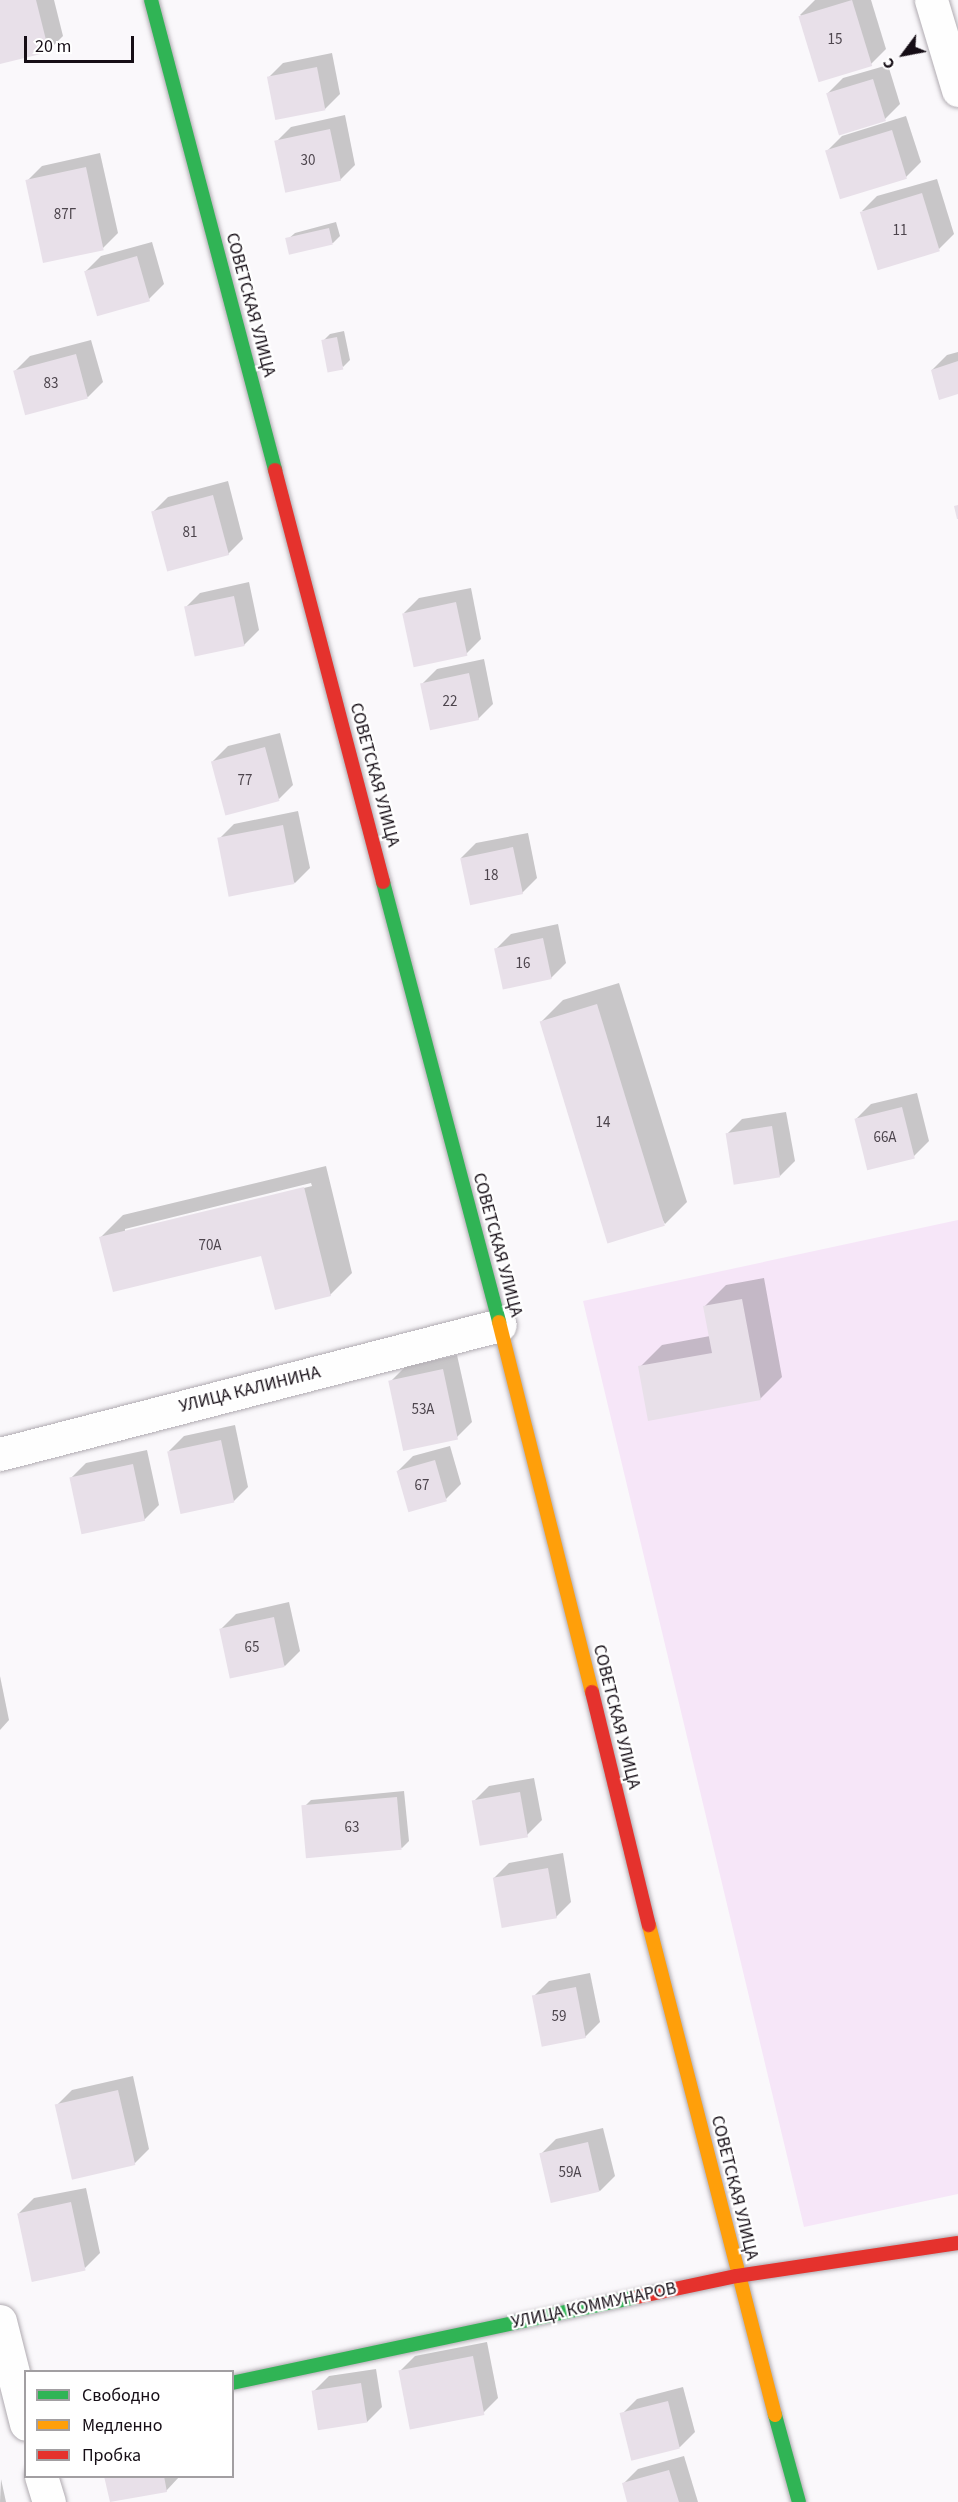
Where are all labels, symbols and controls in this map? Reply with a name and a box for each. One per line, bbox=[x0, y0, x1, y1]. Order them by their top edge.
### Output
scale bar bbox=[27, 24, 136, 62]
north arrow bbox=[874, 24, 934, 84]
house number: 15 bbox=[828, 31, 842, 49]
text: 20 m bbox=[35, 34, 71, 59]
text: С bbox=[877, 54, 901, 73]
house number: 30 bbox=[301, 152, 315, 170]
house number: 87Г bbox=[54, 206, 76, 224]
house number: 11 bbox=[893, 222, 907, 240]
street label: СОВЕТСКАЯ УЛИЦА bbox=[220, 231, 280, 379]
house number: 83 bbox=[44, 375, 58, 393]
house number: 81 bbox=[183, 524, 197, 542]
house number: 22 bbox=[443, 693, 457, 711]
street label: СОВЕТСКАЯ УЛИЦА bbox=[344, 701, 404, 849]
house number: 77 bbox=[238, 772, 252, 790]
house number: 18 bbox=[484, 867, 498, 885]
house number: 16 bbox=[516, 955, 530, 973]
house number: 14 bbox=[596, 1114, 610, 1132]
house number: 66А bbox=[873, 1129, 897, 1147]
street label: СОВЕТСКАЯ УЛИЦА bbox=[467, 1171, 527, 1319]
house number: 70А bbox=[198, 1237, 222, 1255]
street label: УЛИЦА КАЛИНИНА bbox=[177, 1362, 323, 1418]
house number: 53А bbox=[411, 1401, 435, 1419]
house number: 67 bbox=[415, 1477, 429, 1495]
house number: 65 bbox=[245, 1639, 259, 1657]
street label: СОВЕТСКАЯ УЛИЦА bbox=[588, 1642, 644, 1792]
house number: 63 bbox=[345, 1819, 359, 1837]
house number: 59 bbox=[552, 2008, 566, 2026]
street label: СОВЕТСКАЯ УЛИЦА bbox=[706, 2113, 762, 2263]
house number: 59А bbox=[558, 2164, 582, 2182]
street label: УЛИЦА КОММУНАРОВ bbox=[510, 2278, 678, 2334]
legend bbox=[24, 2370, 234, 2478]
text: Свободно bbox=[82, 2383, 160, 2408]
text: Медленно bbox=[82, 2413, 162, 2438]
text: Пробка bbox=[82, 2443, 141, 2468]

